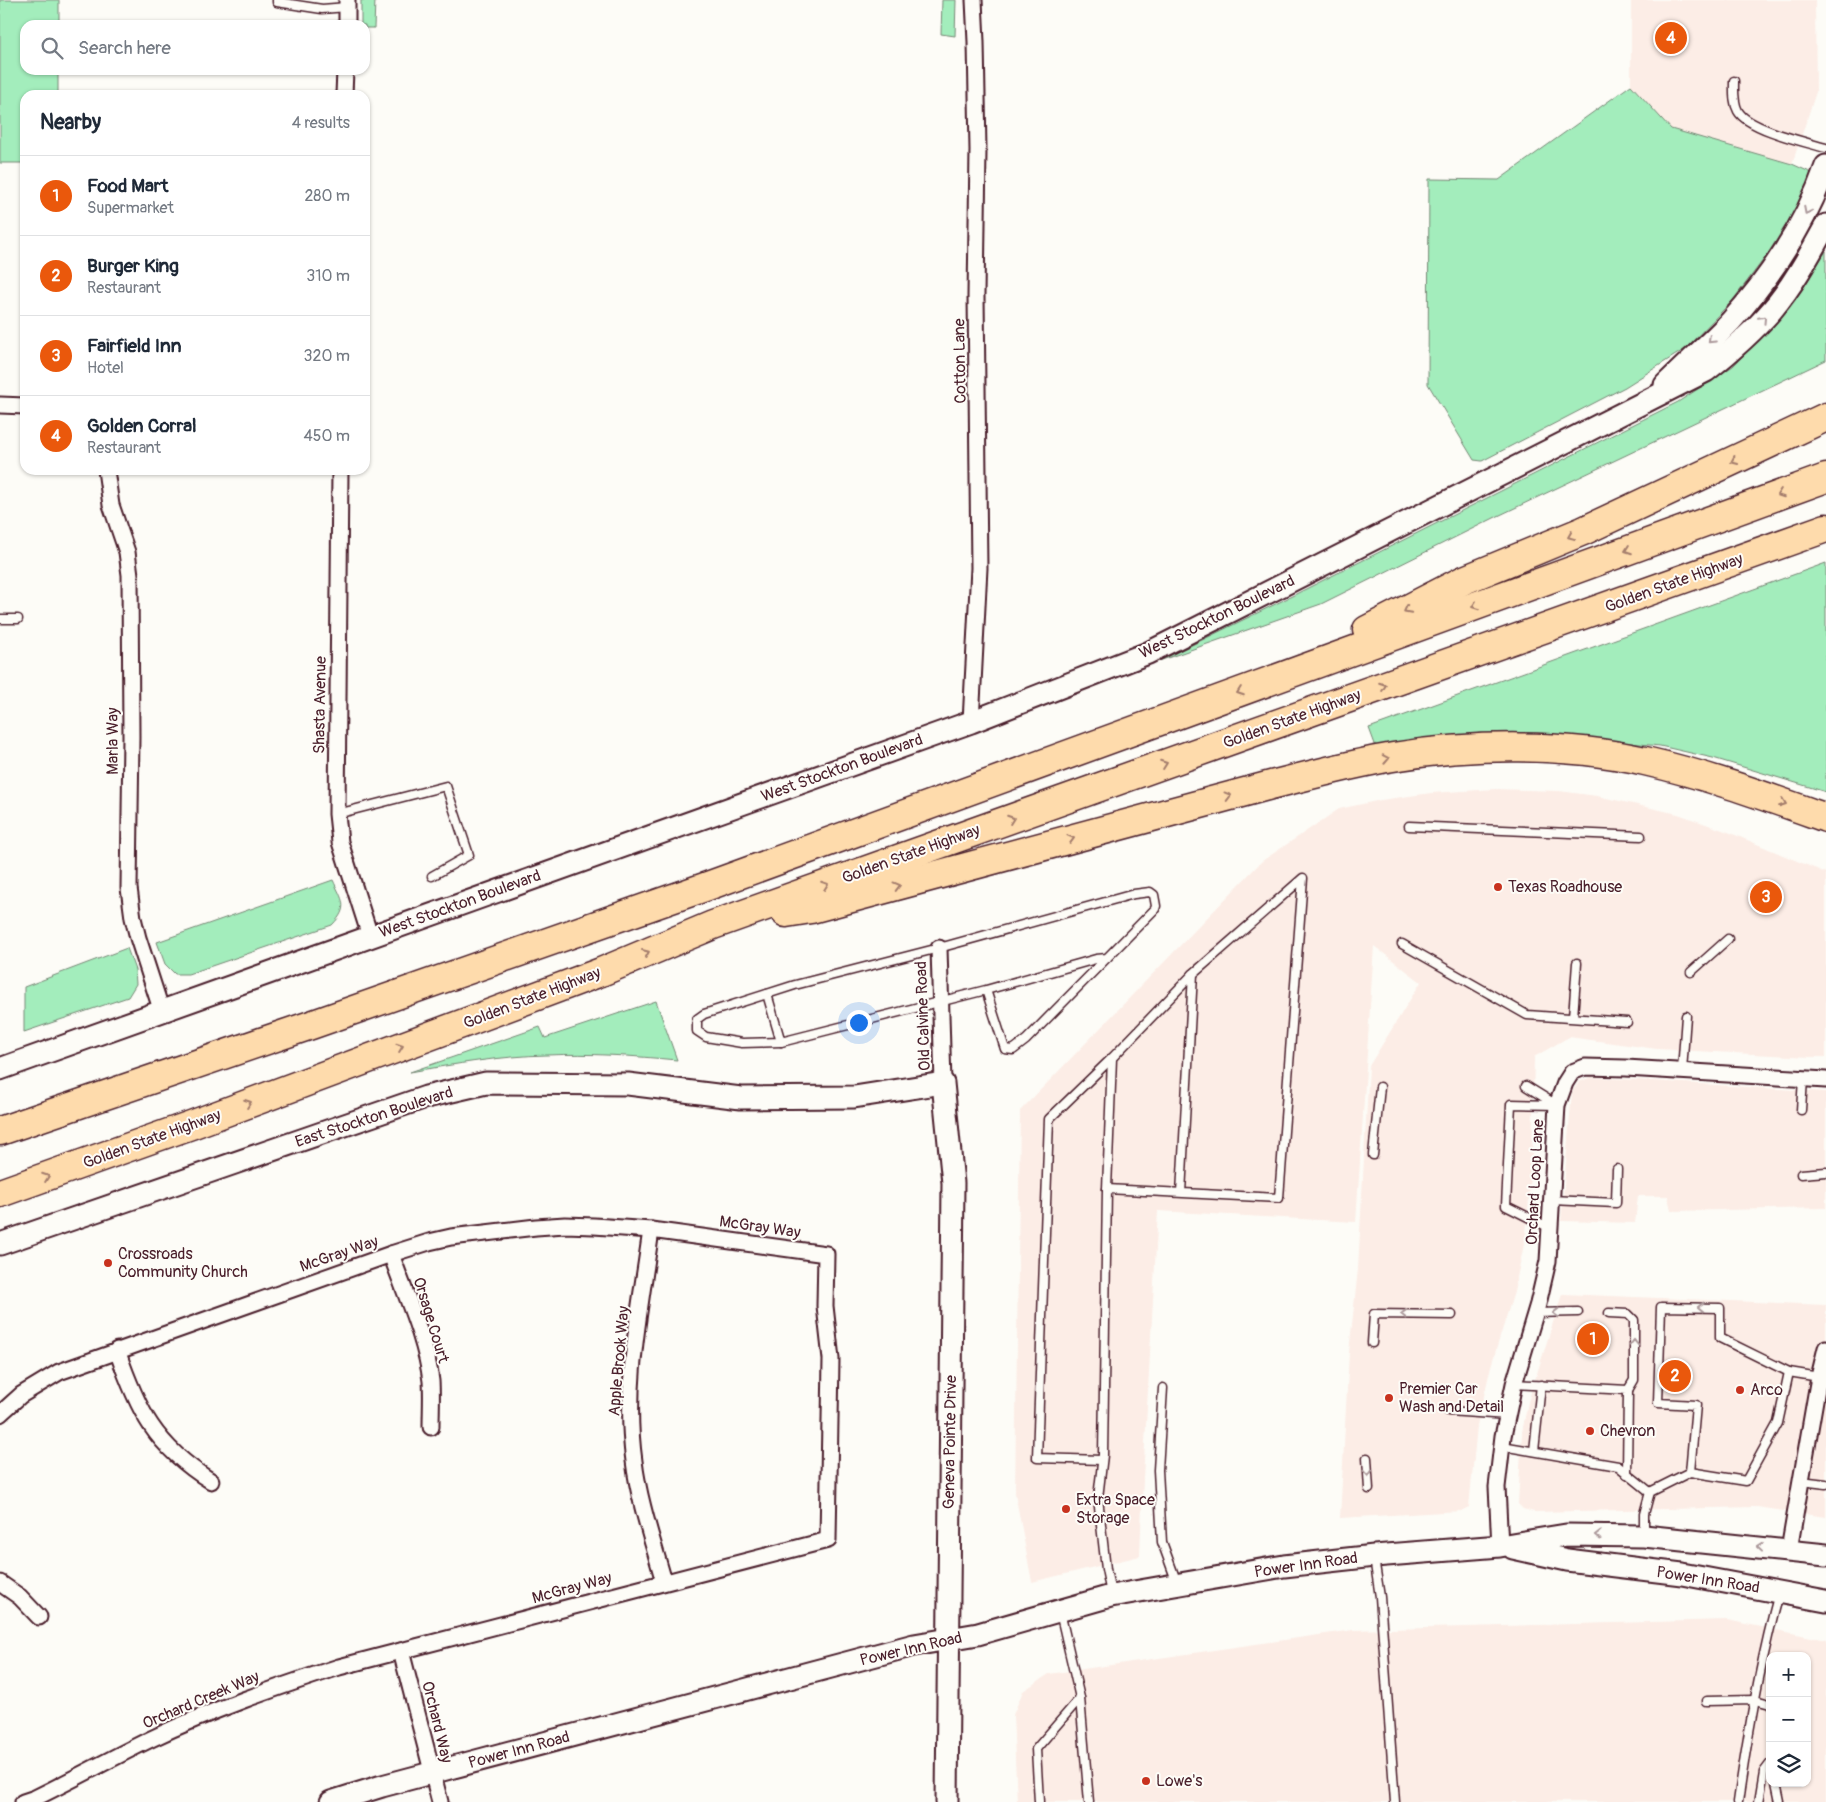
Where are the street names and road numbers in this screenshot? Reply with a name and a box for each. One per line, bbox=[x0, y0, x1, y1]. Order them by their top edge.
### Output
street label: Cotton Lane bbox=[949, 318, 971, 404]
street label: Golden State Highway bbox=[1602, 549, 1746, 617]
street label: West Stockton Boulevard bbox=[1136, 571, 1298, 663]
street label: Shasta Avenue bbox=[309, 656, 331, 754]
street label: Golden State Highway bbox=[1220, 685, 1364, 753]
street label: Marla Way bbox=[103, 707, 123, 775]
street label: West Stockton Boulevard bbox=[758, 729, 926, 807]
street label: Golden State Highway bbox=[839, 820, 983, 888]
street label: West Stockton Boulevard bbox=[376, 865, 544, 943]
street label: Old Calvine Road bbox=[911, 961, 935, 1071]
street label: Golden State Highway bbox=[461, 963, 604, 1033]
street label: East Stockton Boulevard bbox=[293, 1082, 455, 1152]
street label: Golden State Highway bbox=[80, 1105, 224, 1173]
street label: Orchard Loop Lane bbox=[1522, 1118, 1548, 1245]
street label: McGray Way bbox=[718, 1211, 802, 1243]
street label: McGray Way bbox=[297, 1231, 381, 1277]
street label: Orsage Court bbox=[408, 1275, 454, 1366]
street label: Apple Brook Way bbox=[604, 1305, 634, 1417]
street label: Geneva Pointe Drive bbox=[939, 1375, 961, 1509]
street label: Power Inn Road bbox=[1253, 1548, 1359, 1582]
street label: Power Inn Road bbox=[1655, 1562, 1761, 1598]
street label: McGray Way bbox=[530, 1568, 614, 1608]
street label: Power Inn Road bbox=[858, 1628, 964, 1670]
street label: Orchard Creek Way bbox=[140, 1666, 262, 1734]
street label: Orchard Way bbox=[417, 1679, 457, 1765]
street label: Power Inn Road bbox=[466, 1727, 572, 1773]

